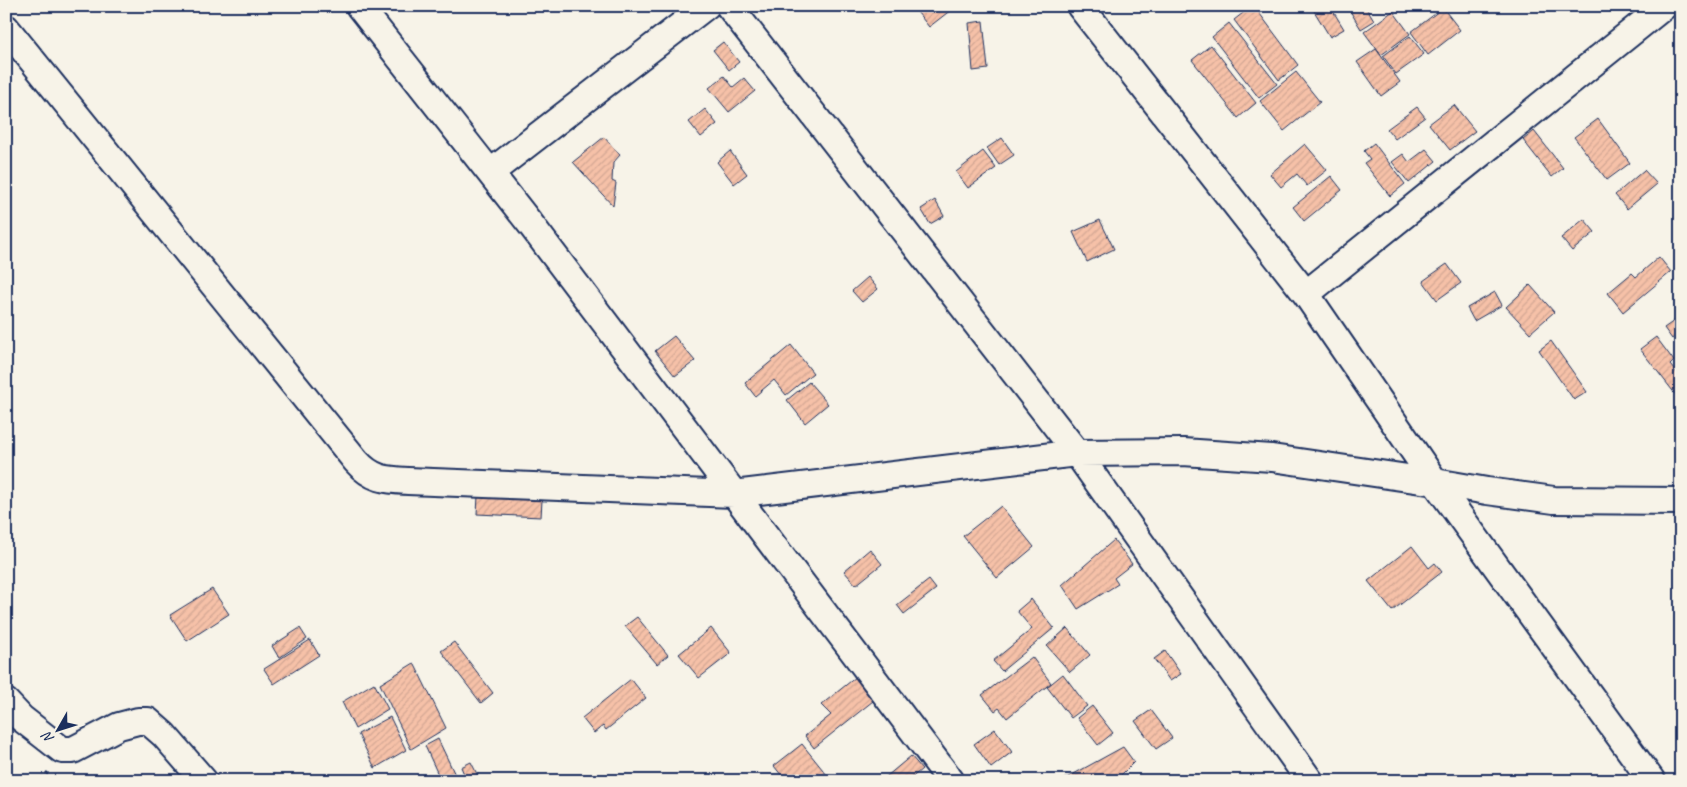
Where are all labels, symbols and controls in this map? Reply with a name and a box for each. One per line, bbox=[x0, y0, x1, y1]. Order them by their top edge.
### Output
north arrow bbox=[32, 704, 82, 754]
text: N bbox=[37, 727, 58, 747]

